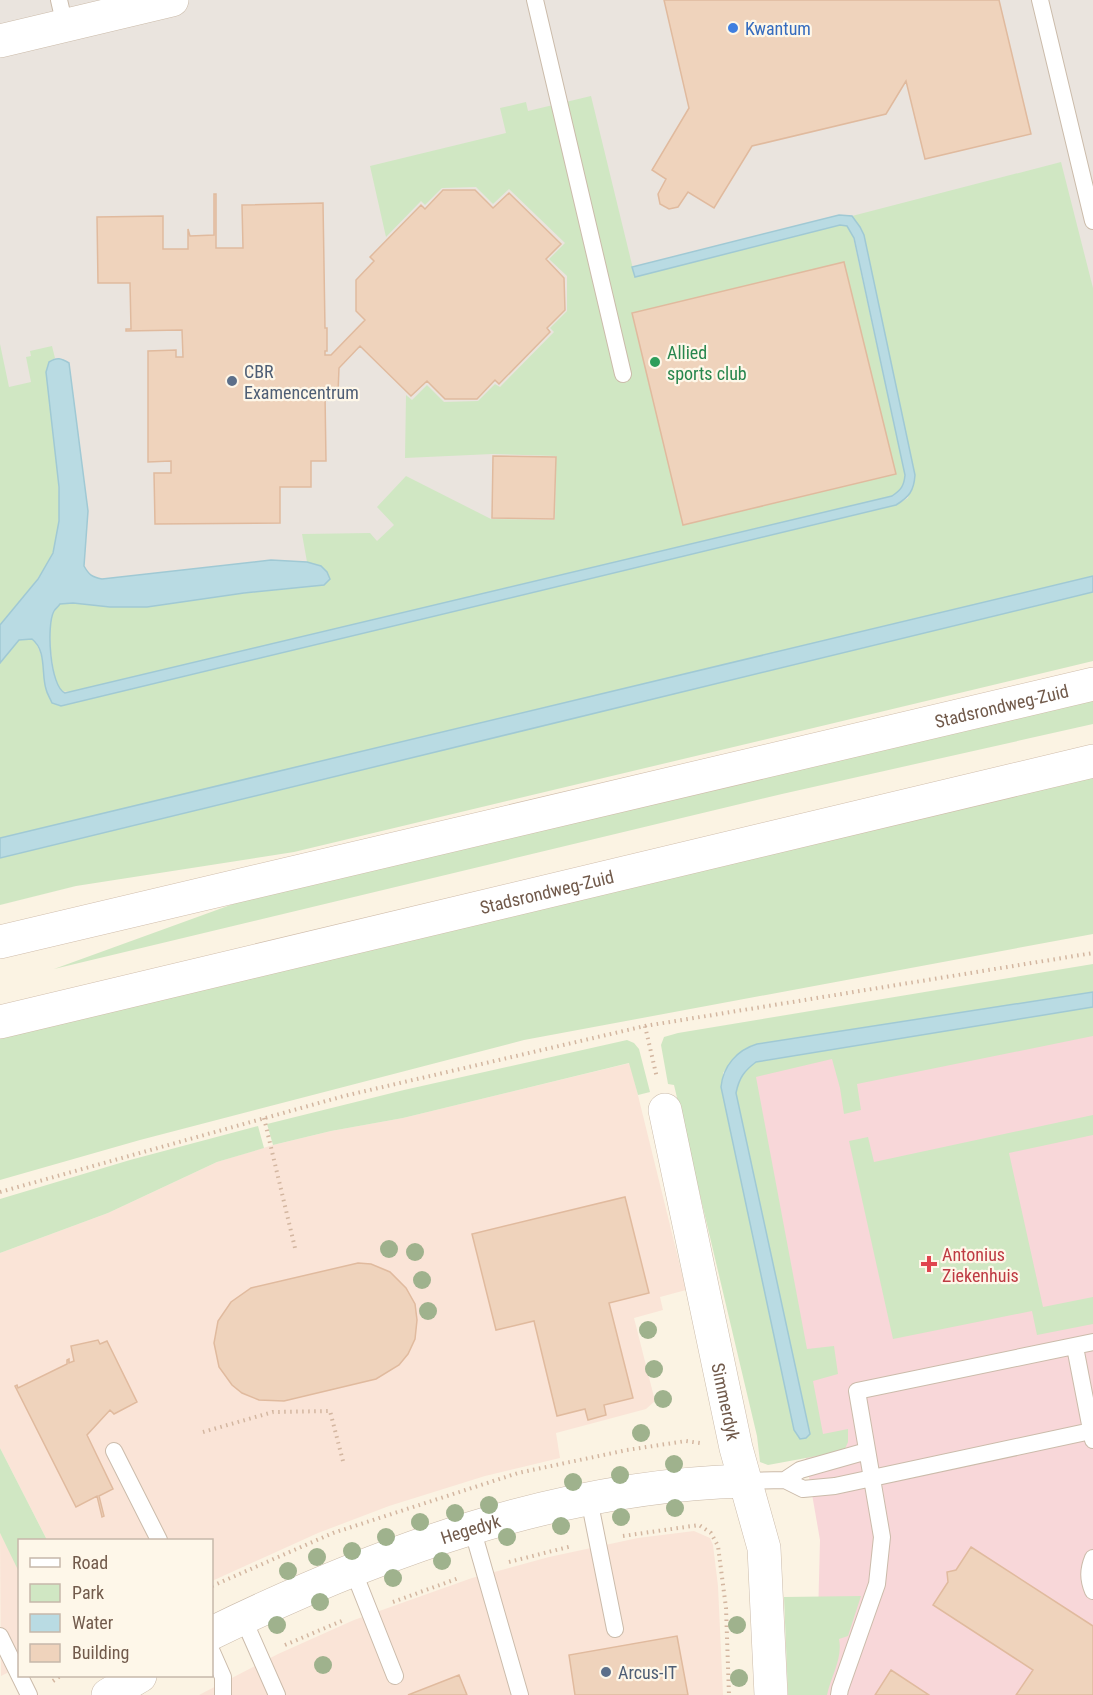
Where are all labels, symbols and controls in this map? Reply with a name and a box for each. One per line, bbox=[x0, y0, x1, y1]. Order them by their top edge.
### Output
place label: Kwantum bbox=[745, 18, 811, 39]
marker: Kwantum bbox=[726, 21, 740, 35]
place label: Allied sports club bbox=[667, 342, 747, 384]
marker: Allied sports club bbox=[648, 355, 662, 369]
place label: CBR Examencentrum bbox=[244, 361, 359, 403]
marker: CBR Examencentrum bbox=[225, 374, 239, 388]
street label: Stadsrondweg-Zuid bbox=[932, 680, 1071, 732]
street label: Stadsrondweg-Zuid bbox=[478, 865, 616, 918]
place label: Antonius Ziekenhuis bbox=[942, 1244, 1019, 1286]
marker: Antonius Ziekenhuis bbox=[920, 1255, 938, 1273]
street label: Simmerdyk bbox=[708, 1361, 745, 1442]
street label: Hegedyk bbox=[438, 1510, 503, 1548]
legend bbox=[18, 1539, 213, 1677]
text: Road bbox=[72, 1552, 108, 1573]
text: Park bbox=[72, 1582, 104, 1603]
text: Water bbox=[72, 1612, 114, 1633]
text: Building bbox=[72, 1642, 129, 1663]
place label: Arcus-IT bbox=[618, 1662, 677, 1683]
marker: Arcus-IT bbox=[599, 1665, 613, 1679]

